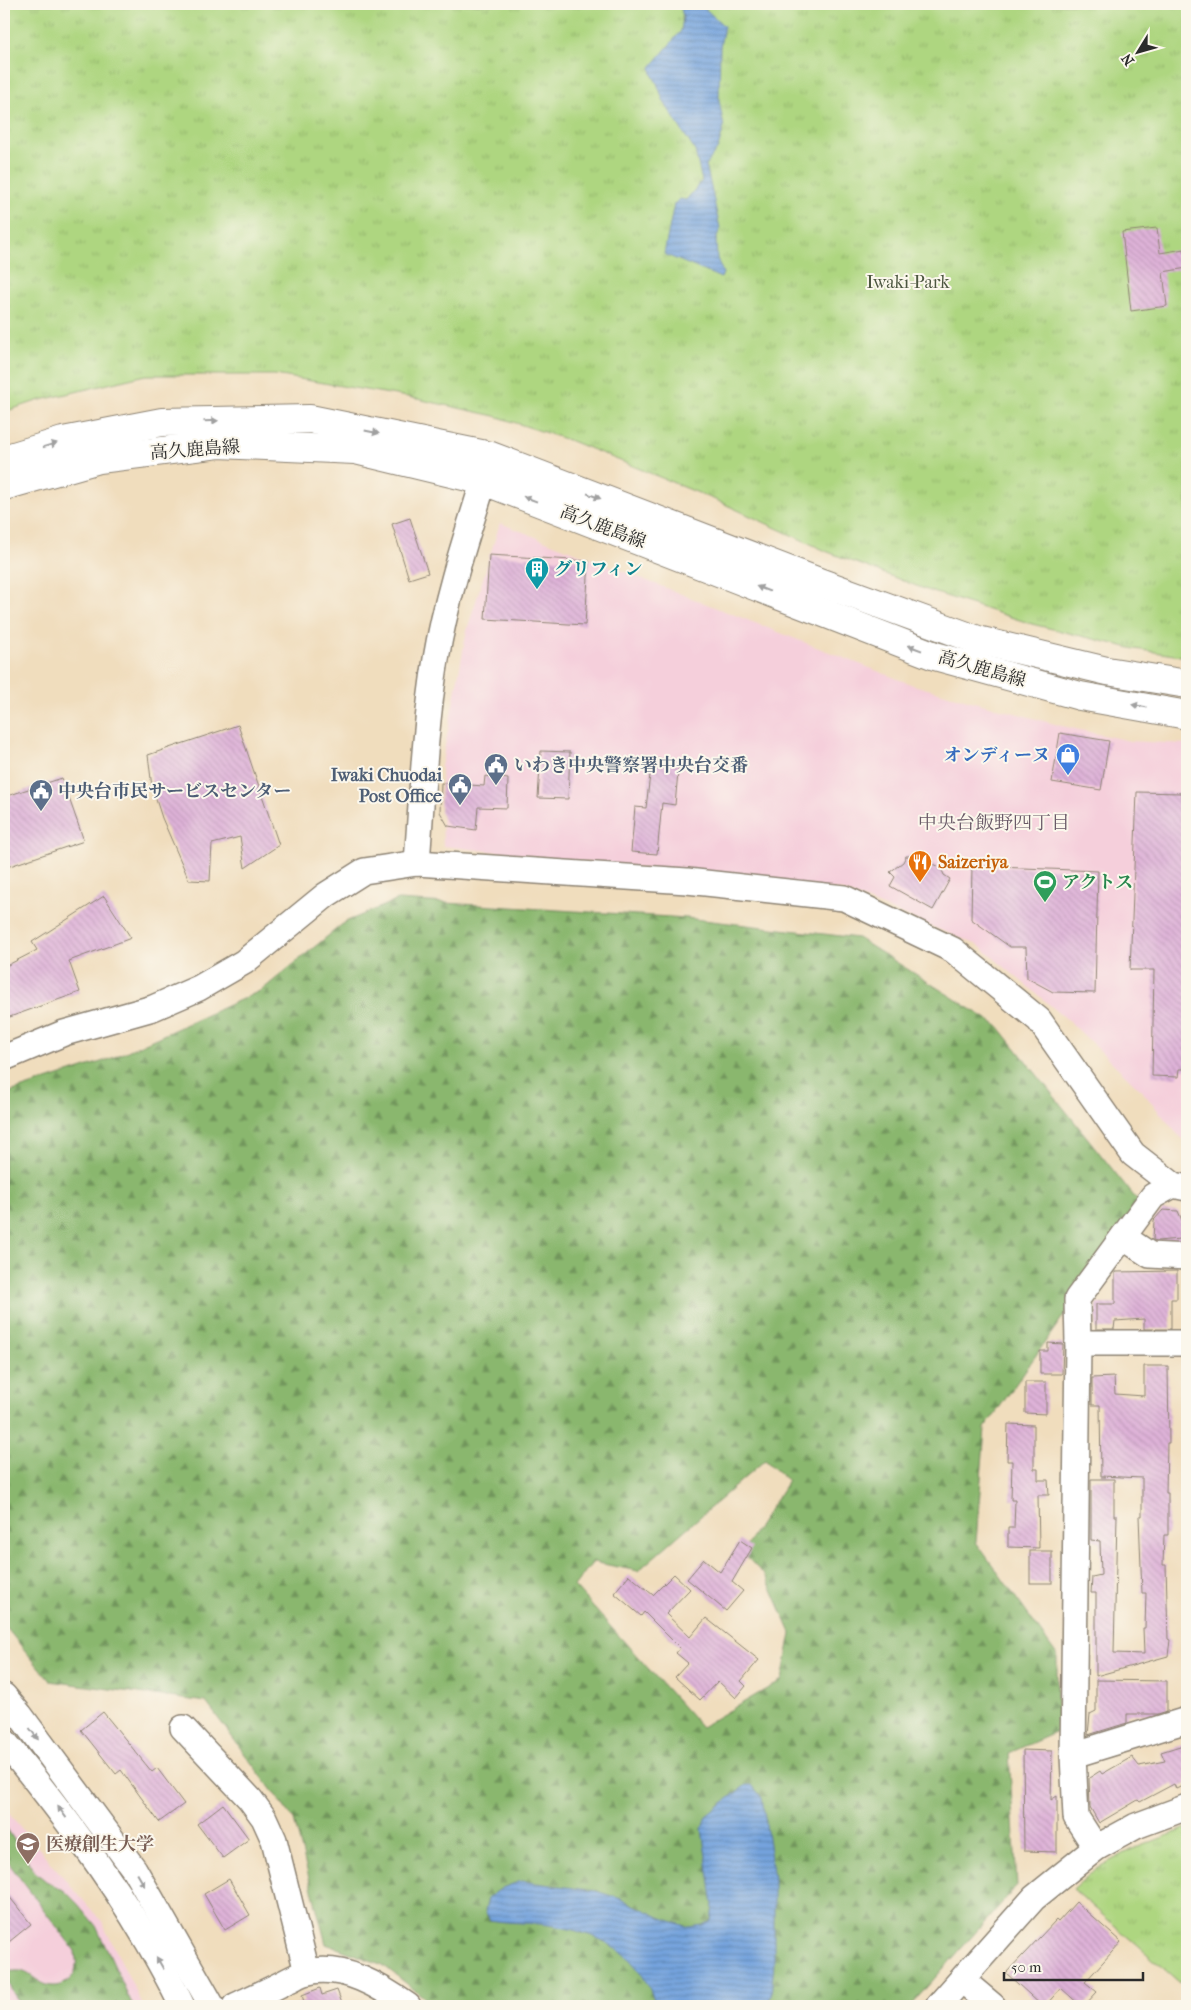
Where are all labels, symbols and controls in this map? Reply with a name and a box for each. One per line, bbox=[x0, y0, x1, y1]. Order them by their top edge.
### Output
north arrow bbox=[1114, 28, 1164, 78]
text: N bbox=[1118, 50, 1138, 69]
park label: Iwaki-Park bbox=[866, 272, 950, 293]
one-way arrow bbox=[203, 417, 219, 425]
one-way arrow bbox=[364, 428, 379, 436]
street label: 高久鹿島線 bbox=[149, 436, 241, 464]
one-way arrow bbox=[43, 441, 58, 449]
one-way arrow bbox=[587, 492, 602, 500]
one-way arrow bbox=[522, 495, 537, 503]
street label: 高久鹿島線 bbox=[557, 501, 649, 553]
building icon: グリフィン bbox=[524, 556, 550, 590]
place label: グリフィン bbox=[554, 559, 643, 580]
one-way arrow bbox=[755, 585, 770, 593]
one-way arrow bbox=[907, 644, 922, 651]
street label: 高久鹿島線 bbox=[936, 647, 1028, 691]
one-way arrow bbox=[1131, 702, 1147, 710]
shop icon: オンディーヌ bbox=[1055, 742, 1081, 776]
place label: オンディーヌ bbox=[943, 745, 1050, 766]
public building icon: いわき中央警察署中央台交番 bbox=[483, 752, 509, 786]
place label: いわき中央警察署中央台交番 bbox=[514, 755, 748, 776]
place label: Iwaki Chuodai Post Office bbox=[331, 765, 443, 807]
public building icon: Iwaki Chuodai Post Office bbox=[447, 772, 473, 806]
public building icon: 中央台市民サービスセンター bbox=[28, 778, 54, 812]
place label: 中央台市民サービスセンター bbox=[58, 781, 291, 802]
district label: 中央台飯野四丁目 bbox=[918, 812, 1070, 834]
restaurant icon: Saizeriya bbox=[907, 849, 933, 883]
place label: Saizeriya bbox=[938, 852, 1009, 873]
sports icon: アクトス bbox=[1032, 869, 1058, 903]
place label: アクトス bbox=[1062, 872, 1133, 893]
one-way arrow bbox=[29, 1727, 40, 1740]
one-way arrow bbox=[56, 1806, 67, 1819]
school or university icon: 医療創生大学 bbox=[15, 1831, 41, 1865]
place label: 医療創生大学 bbox=[46, 1834, 154, 1855]
one-way arrow bbox=[136, 1873, 145, 1886]
scale bar bbox=[1004, 1950, 1142, 1982]
one-way arrow bbox=[155, 1956, 164, 1969]
text: 50 m bbox=[1011, 1958, 1042, 1976]

